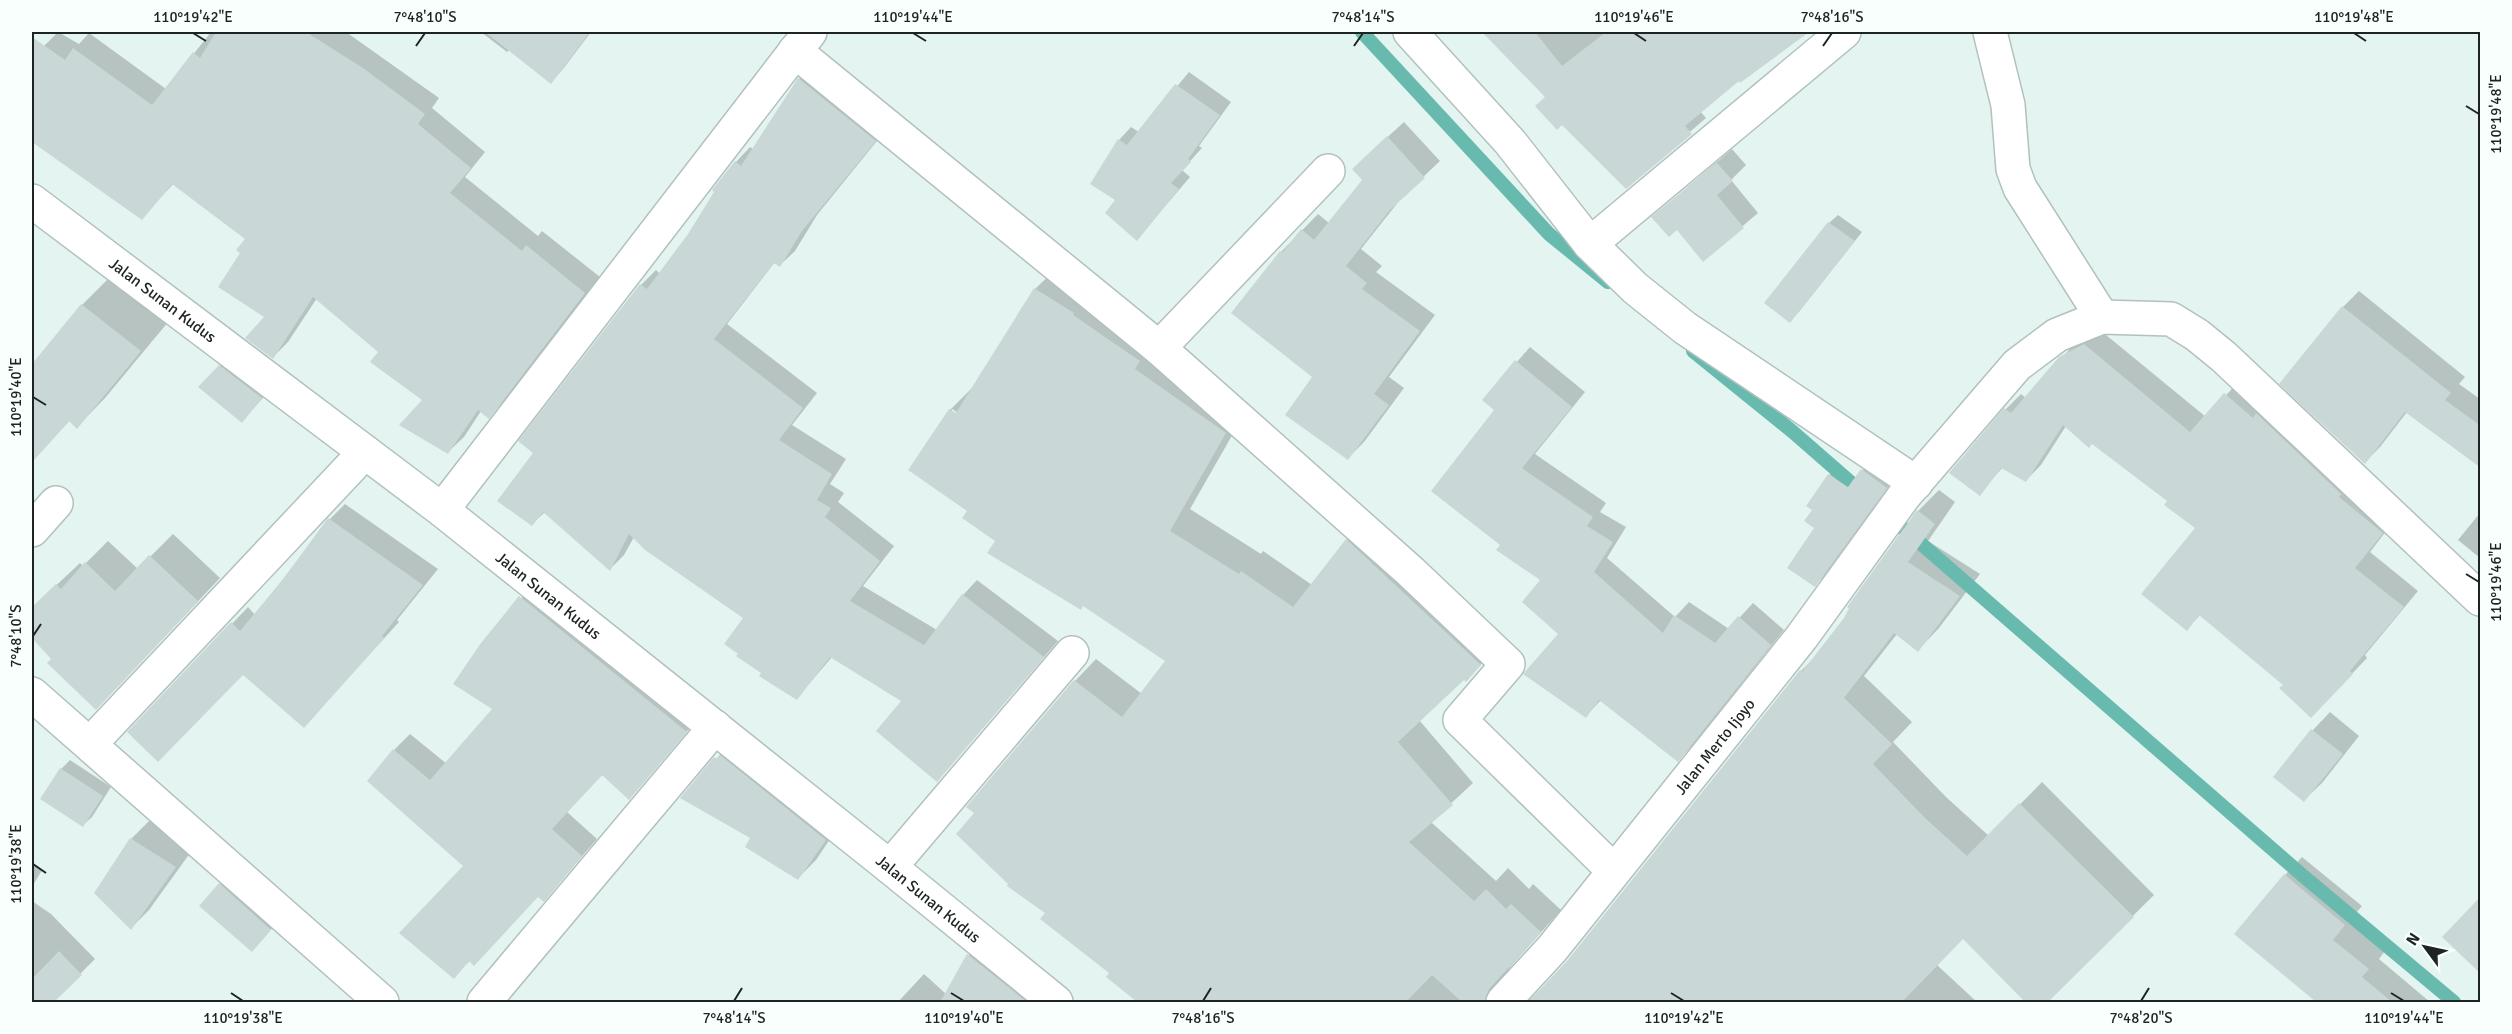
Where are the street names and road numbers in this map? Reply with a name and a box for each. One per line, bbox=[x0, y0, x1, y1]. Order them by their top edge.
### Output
street label: Jalan Sunan Kudus bbox=[105, 254, 220, 347]
street label: Jalan Sunan Kudus bbox=[492, 548, 605, 644]
street label: Jalan Merto Ijoyo bbox=[1671, 695, 1760, 799]
street label: Jalan Sunan Kudus bbox=[872, 851, 984, 948]

